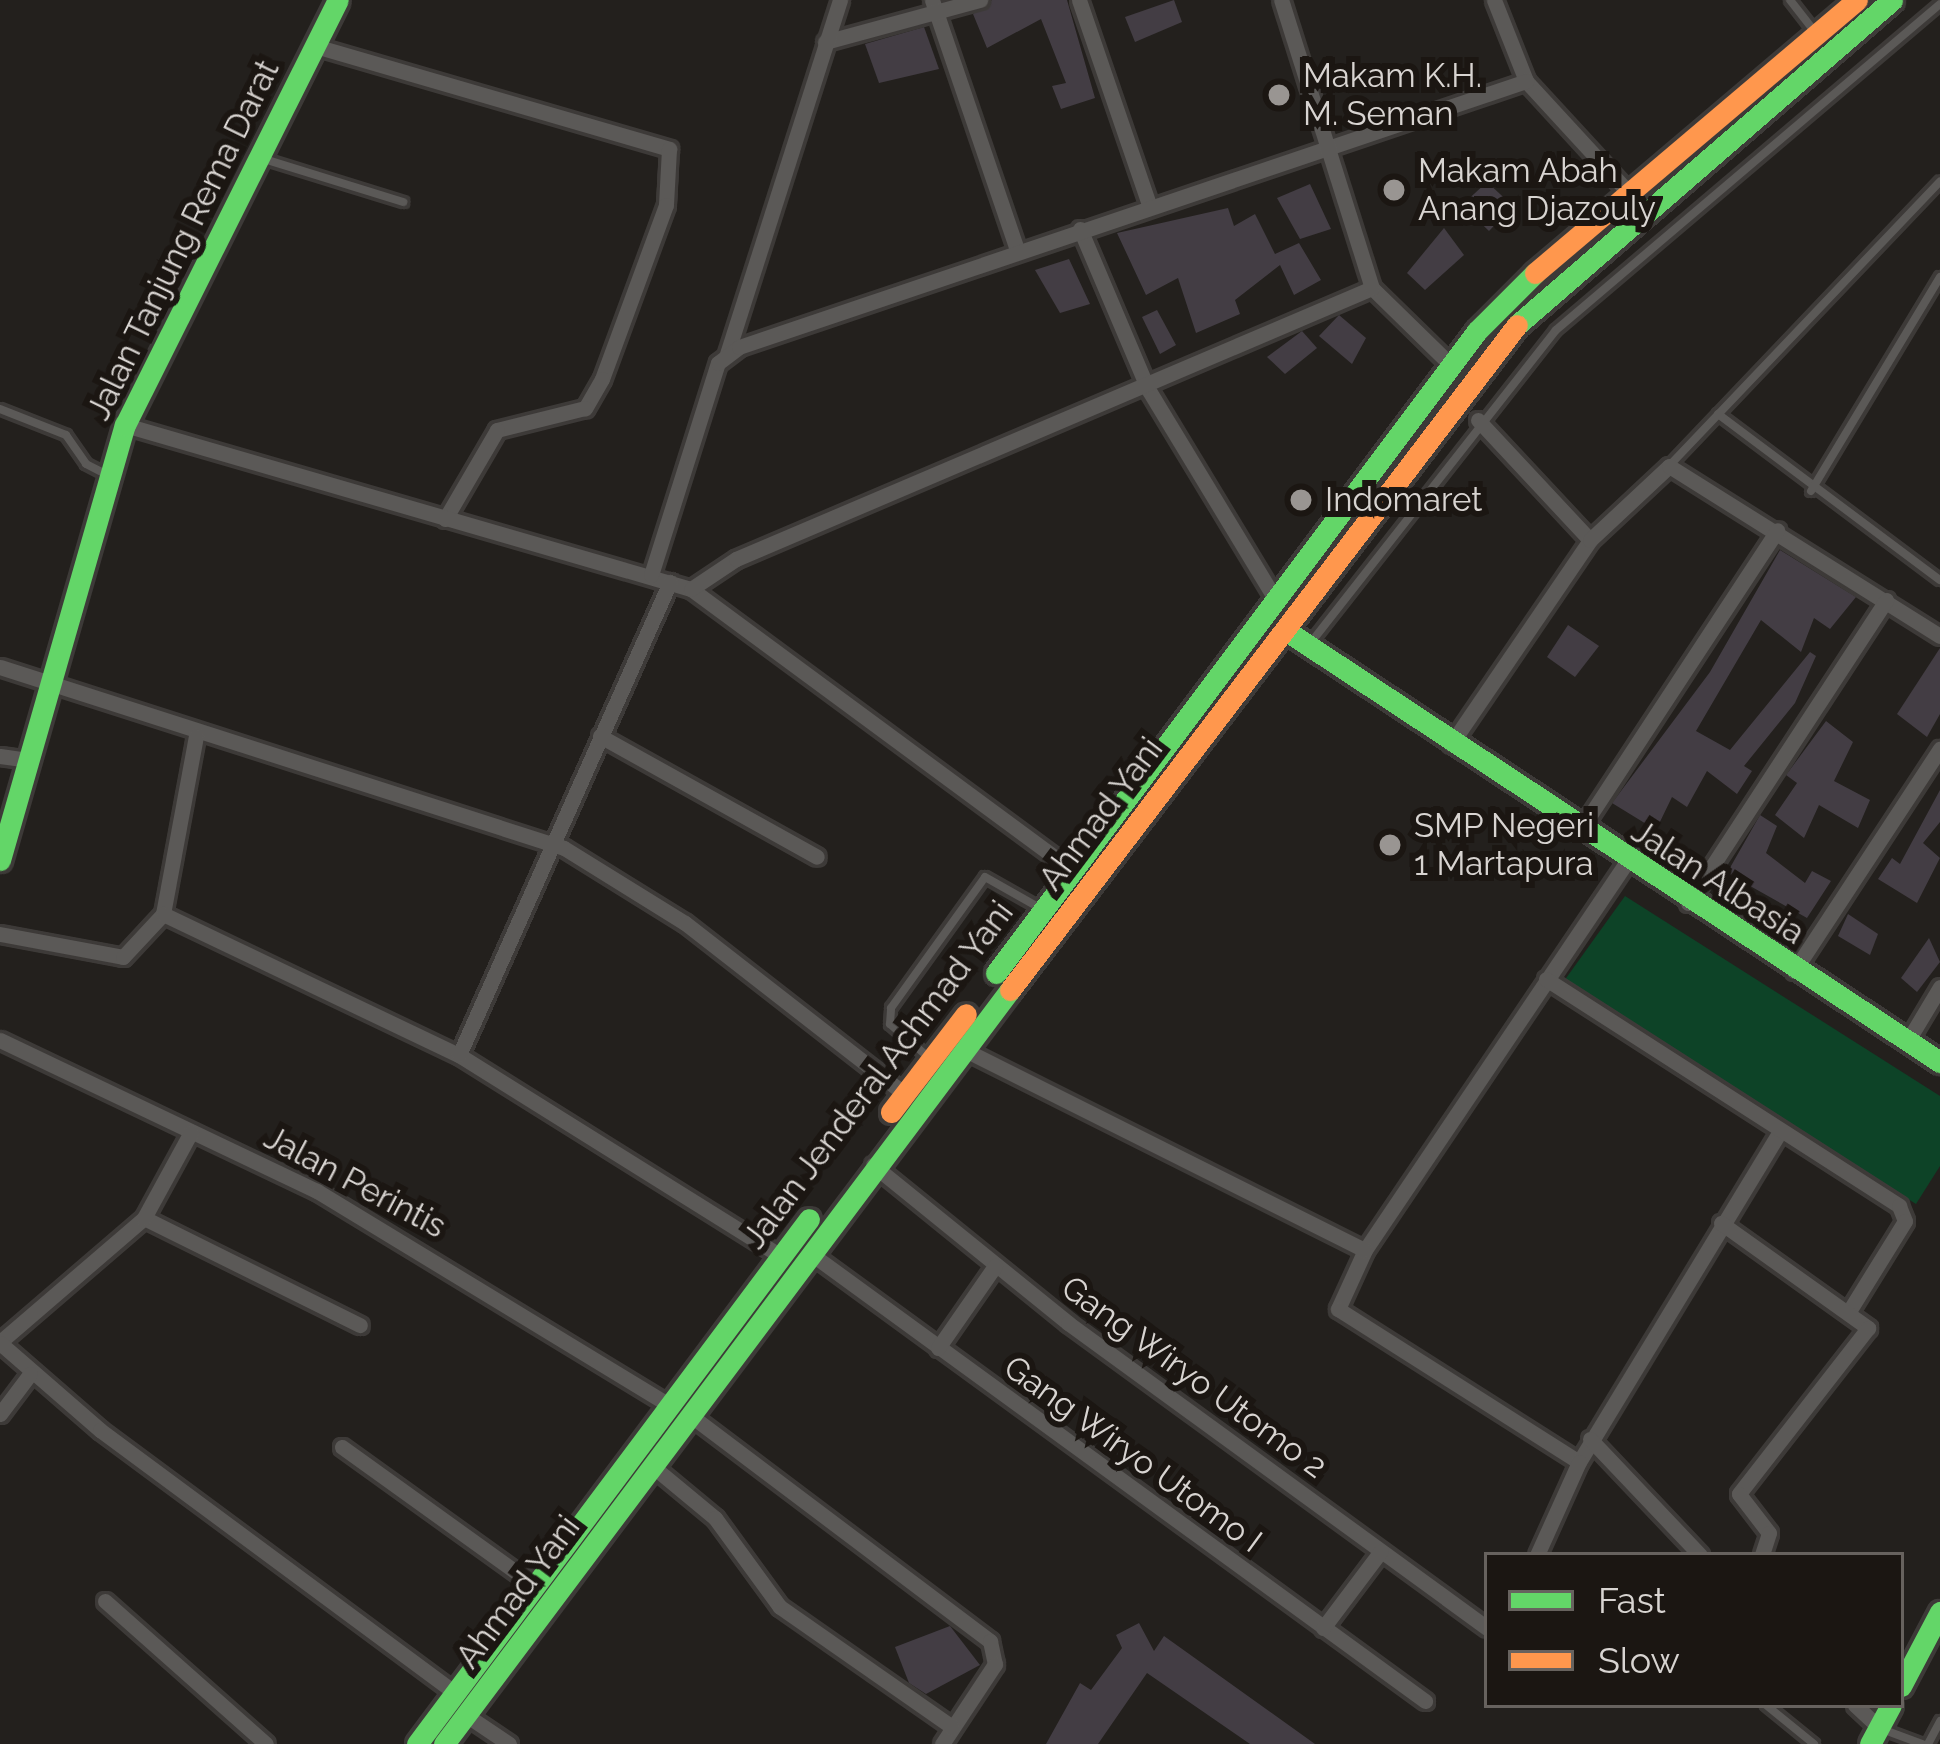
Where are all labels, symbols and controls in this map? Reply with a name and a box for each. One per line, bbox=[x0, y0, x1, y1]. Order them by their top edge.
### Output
street label: Jalan Tanjung Rema Darat bbox=[78, 53, 288, 427]
place label: Makam K.H. M. Seman bbox=[1303, 56, 1482, 134]
marker: Makam K.H. M. Seman bbox=[1266, 82, 1292, 108]
place label: Makam Abah Anang Djazouly bbox=[1418, 151, 1656, 229]
marker: Makam Abah Anang Djazouly bbox=[1381, 177, 1407, 203]
place label: Indomaret bbox=[1325, 480, 1482, 520]
marker: Indomaret bbox=[1288, 487, 1314, 513]
street label: Ahmad Yani bbox=[1031, 730, 1171, 898]
place label: SMP Negeri 1 Martapura bbox=[1414, 806, 1595, 884]
street label: Jalan Albasia bbox=[1624, 811, 1812, 953]
marker: SMP Negeri 1 Martapura bbox=[1377, 832, 1403, 858]
street label: Jalan Jenderal Achmad Yani bbox=[733, 892, 1023, 1258]
street label: Jalan Perintis bbox=[257, 1118, 453, 1246]
street label: Gang Wiryo Utomo 2 bbox=[1053, 1267, 1335, 1487]
street label: Gang Wiryo Utomo I bbox=[996, 1347, 1270, 1561]
street label: Ahmad Yani bbox=[448, 1508, 588, 1676]
legend bbox=[1484, 1552, 1904, 1708]
text: Fast bbox=[1598, 1579, 1666, 1621]
text: Slow bbox=[1598, 1639, 1680, 1681]

